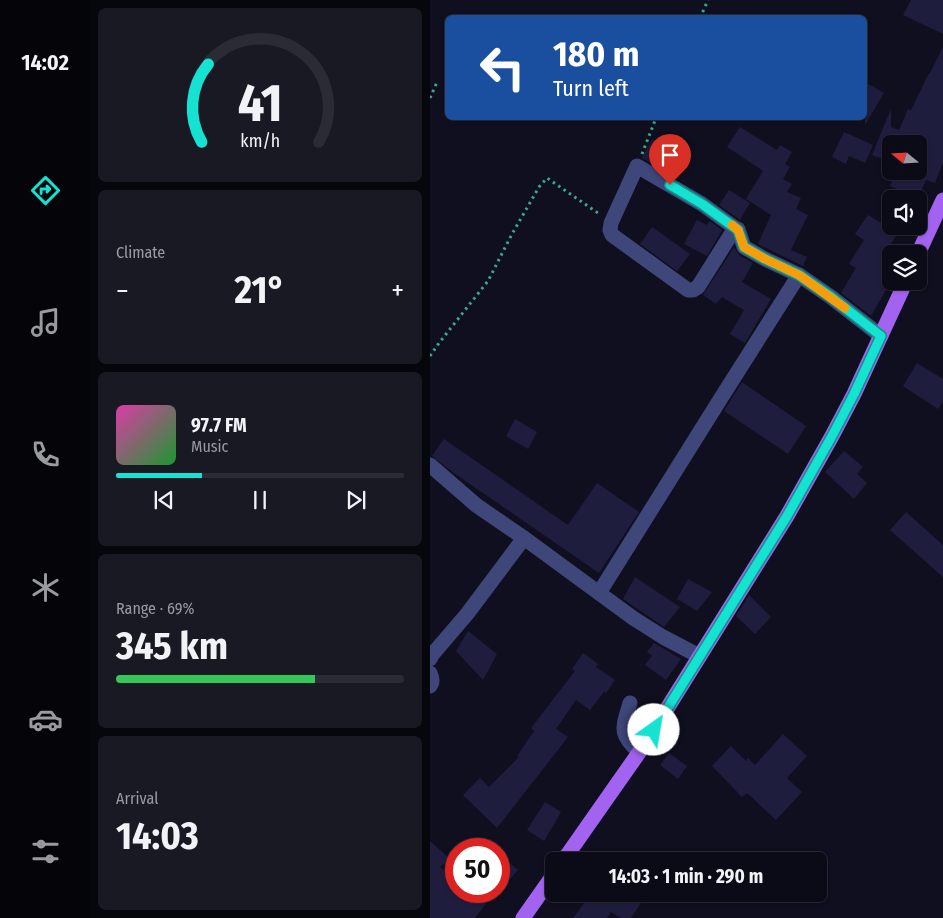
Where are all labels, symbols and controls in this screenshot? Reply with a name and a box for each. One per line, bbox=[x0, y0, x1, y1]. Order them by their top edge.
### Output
text: 180 m bbox=[553, 33, 639, 75]
icon: left bbox=[470, 35, 535, 100]
text: 14:02 bbox=[21, 49, 69, 76]
text: 41 bbox=[237, 72, 283, 135]
text: Turn left bbox=[553, 75, 629, 102]
text: km/h bbox=[240, 130, 280, 152]
pin bbox=[649, 134, 691, 185]
north arrow bbox=[882, 135, 928, 180]
map controls bbox=[882, 135, 927, 290]
icon: arrive bbox=[656, 141, 684, 169]
icon: directions bbox=[28, 173, 63, 208]
button: sound bbox=[882, 190, 927, 235]
text: Climate bbox=[116, 243, 165, 262]
button: layers bbox=[882, 245, 927, 290]
text: 21° bbox=[235, 267, 285, 313]
text: − bbox=[116, 274, 129, 307]
text: + bbox=[391, 274, 404, 307]
icon: music bbox=[28, 305, 63, 340]
text: 97.7 FM bbox=[191, 414, 247, 437]
icon: phone bbox=[28, 437, 63, 472]
text: Music bbox=[191, 437, 228, 456]
icon: previous bbox=[150, 486, 178, 514]
icon: pause bbox=[246, 486, 274, 514]
icon: next bbox=[342, 486, 370, 514]
icon: climate bbox=[28, 570, 63, 605]
text: Range · 69% bbox=[116, 599, 194, 618]
text: 345 km bbox=[116, 623, 228, 669]
icon: car bbox=[28, 702, 63, 737]
position arrow bbox=[627, 703, 679, 755]
text: Arrival bbox=[116, 789, 158, 808]
text: 14:03 bbox=[116, 813, 199, 859]
icon: filters bbox=[28, 834, 63, 869]
speed limit sign: 50 bbox=[445, 838, 510, 903]
text: 14:03 · 1 min · 290 m bbox=[609, 865, 763, 888]

